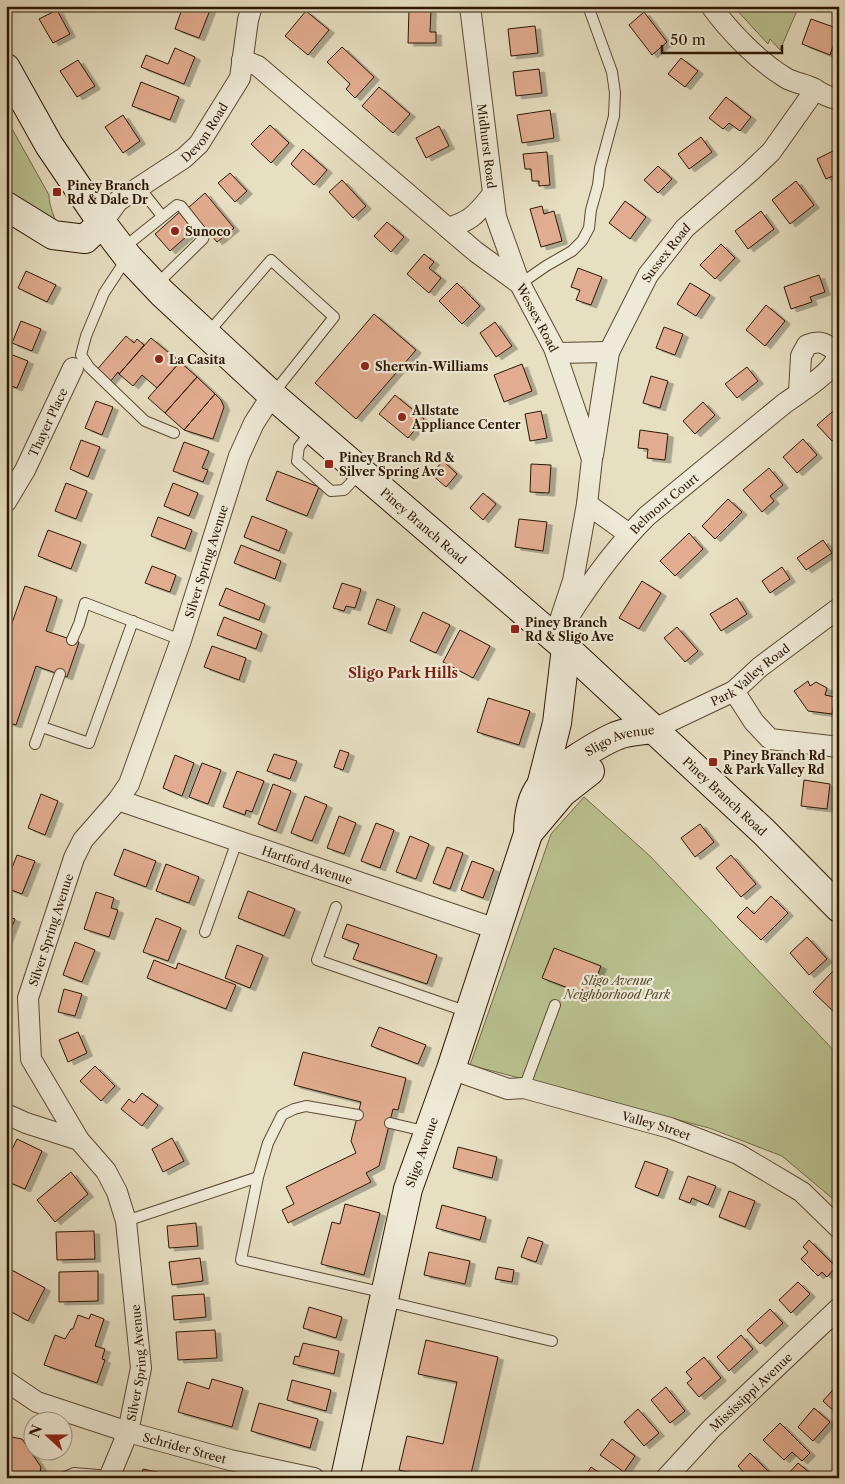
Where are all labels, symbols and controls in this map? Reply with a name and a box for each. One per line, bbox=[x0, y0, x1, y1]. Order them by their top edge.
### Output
scale bar bbox=[662, 22, 782, 54]
text: 50 m bbox=[670, 30, 706, 49]
street label: Devon Road bbox=[177, 99, 231, 165]
street label: Midhurst Road bbox=[475, 103, 500, 190]
place label: Piney Branch Rd & Dale Dr bbox=[67, 178, 150, 207]
marker: Piney Branch Rd & Dale Dr bbox=[51, 186, 63, 198]
street label: Sussex Road bbox=[638, 219, 694, 285]
place label: Sunoco bbox=[185, 224, 231, 239]
marker: Sunoco bbox=[169, 225, 181, 237]
street label: Wessex Road bbox=[513, 280, 562, 355]
place label: La Casita bbox=[169, 352, 226, 367]
marker: La Casita bbox=[153, 353, 165, 365]
place label: Sherwin-Williams bbox=[375, 359, 489, 374]
marker: Sherwin-Williams bbox=[359, 360, 371, 372]
street label: Thayer Place bbox=[25, 385, 70, 459]
place label: Allstate Appliance Center bbox=[411, 403, 521, 432]
marker: Allstate Appliance Center bbox=[396, 411, 408, 423]
place label: Piney Branch Rd & Silver Spring Ave bbox=[339, 450, 455, 479]
marker: Piney Branch Rd & Silver Spring Ave bbox=[323, 458, 335, 470]
street label: Belmont Court bbox=[626, 469, 702, 537]
street label: Piney Branch Road bbox=[378, 484, 470, 567]
street label: Silver Spring Avenue bbox=[181, 503, 231, 620]
place label: Piney Branch Rd & Sligo Ave bbox=[525, 615, 614, 644]
marker: Piney Branch Rd & Sligo Ave bbox=[509, 623, 521, 635]
street label: Park Valley Road bbox=[708, 640, 793, 709]
district label: Sligo Park Hills bbox=[348, 664, 458, 682]
street label: Sligo Avenue bbox=[582, 722, 656, 759]
place label: Piney Branch Rd & Park Valley Rd bbox=[723, 748, 826, 777]
street label: Piney Branch Road bbox=[680, 753, 771, 839]
marker: Piney Branch Rd & Park Valley Rd bbox=[707, 756, 719, 768]
street label: Hartford Avenue bbox=[260, 842, 355, 887]
street label: Silver Spring Avenue bbox=[25, 871, 76, 988]
park label: Sligo Avenue Neighborhood Park bbox=[563, 973, 671, 1002]
street label: Valley Street bbox=[619, 1107, 694, 1143]
street label: Sligo Avenue bbox=[402, 1115, 441, 1189]
street label: Silver Spring Avenue bbox=[123, 1303, 149, 1422]
street label: Mississippi Avenue bbox=[706, 1349, 795, 1434]
north arrow bbox=[22, 1412, 72, 1462]
text: N bbox=[25, 1422, 46, 1440]
street label: Schrider Street bbox=[141, 1429, 229, 1466]

